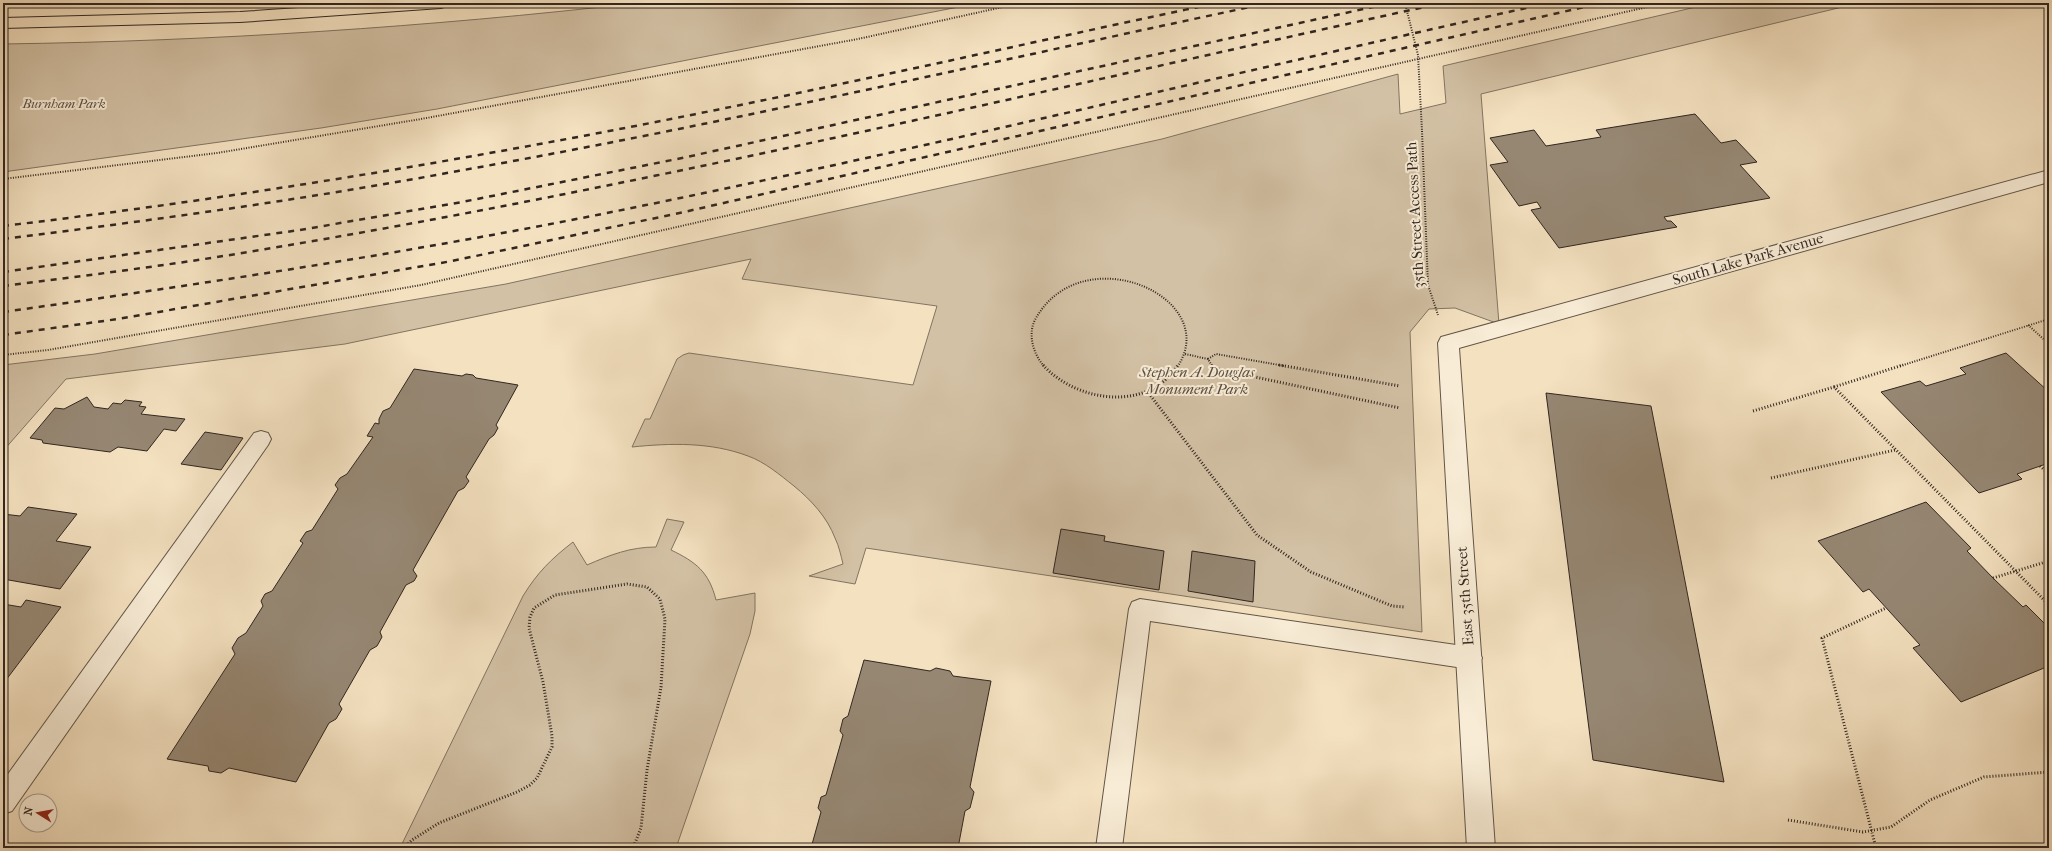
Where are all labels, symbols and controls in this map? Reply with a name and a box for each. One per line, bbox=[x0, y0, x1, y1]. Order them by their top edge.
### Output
park label: Burnham Park bbox=[21, 96, 106, 111]
street label: 35th Street Access Path bbox=[1402, 141, 1428, 289]
street label: South Lake Park Avenue bbox=[1670, 229, 1826, 289]
park label: Stephen A. Douglas Monument Park bbox=[1138, 363, 1255, 398]
street label: East 35th Street bbox=[1453, 545, 1477, 646]
north arrow bbox=[18, 793, 58, 833]
text: N bbox=[21, 805, 36, 817]

